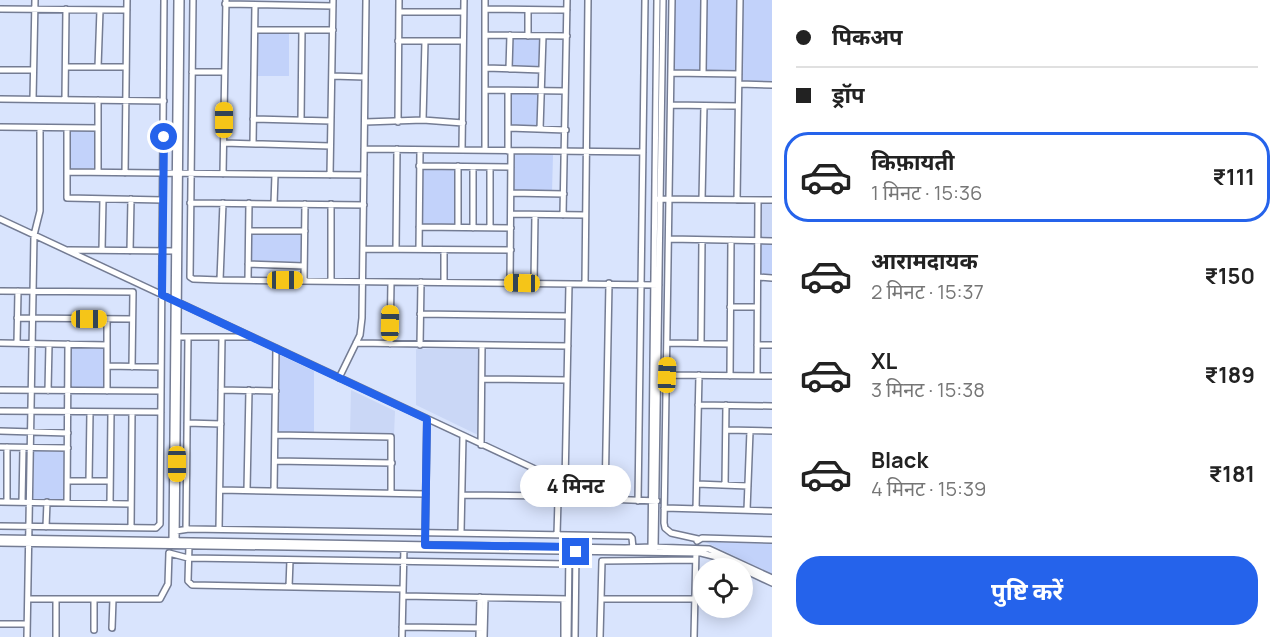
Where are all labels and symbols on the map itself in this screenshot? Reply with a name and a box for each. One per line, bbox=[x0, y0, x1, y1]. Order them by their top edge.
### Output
car bbox=[215, 102, 233, 138]
route start bbox=[150, 123, 177, 150]
car bbox=[267, 271, 303, 289]
car bbox=[504, 274, 540, 292]
car bbox=[381, 305, 399, 341]
car bbox=[71, 310, 107, 328]
car bbox=[657, 357, 677, 393]
car bbox=[168, 446, 186, 482]
callout: 4 मिनट bbox=[520, 465, 632, 507]
route end bbox=[562, 538, 589, 565]

